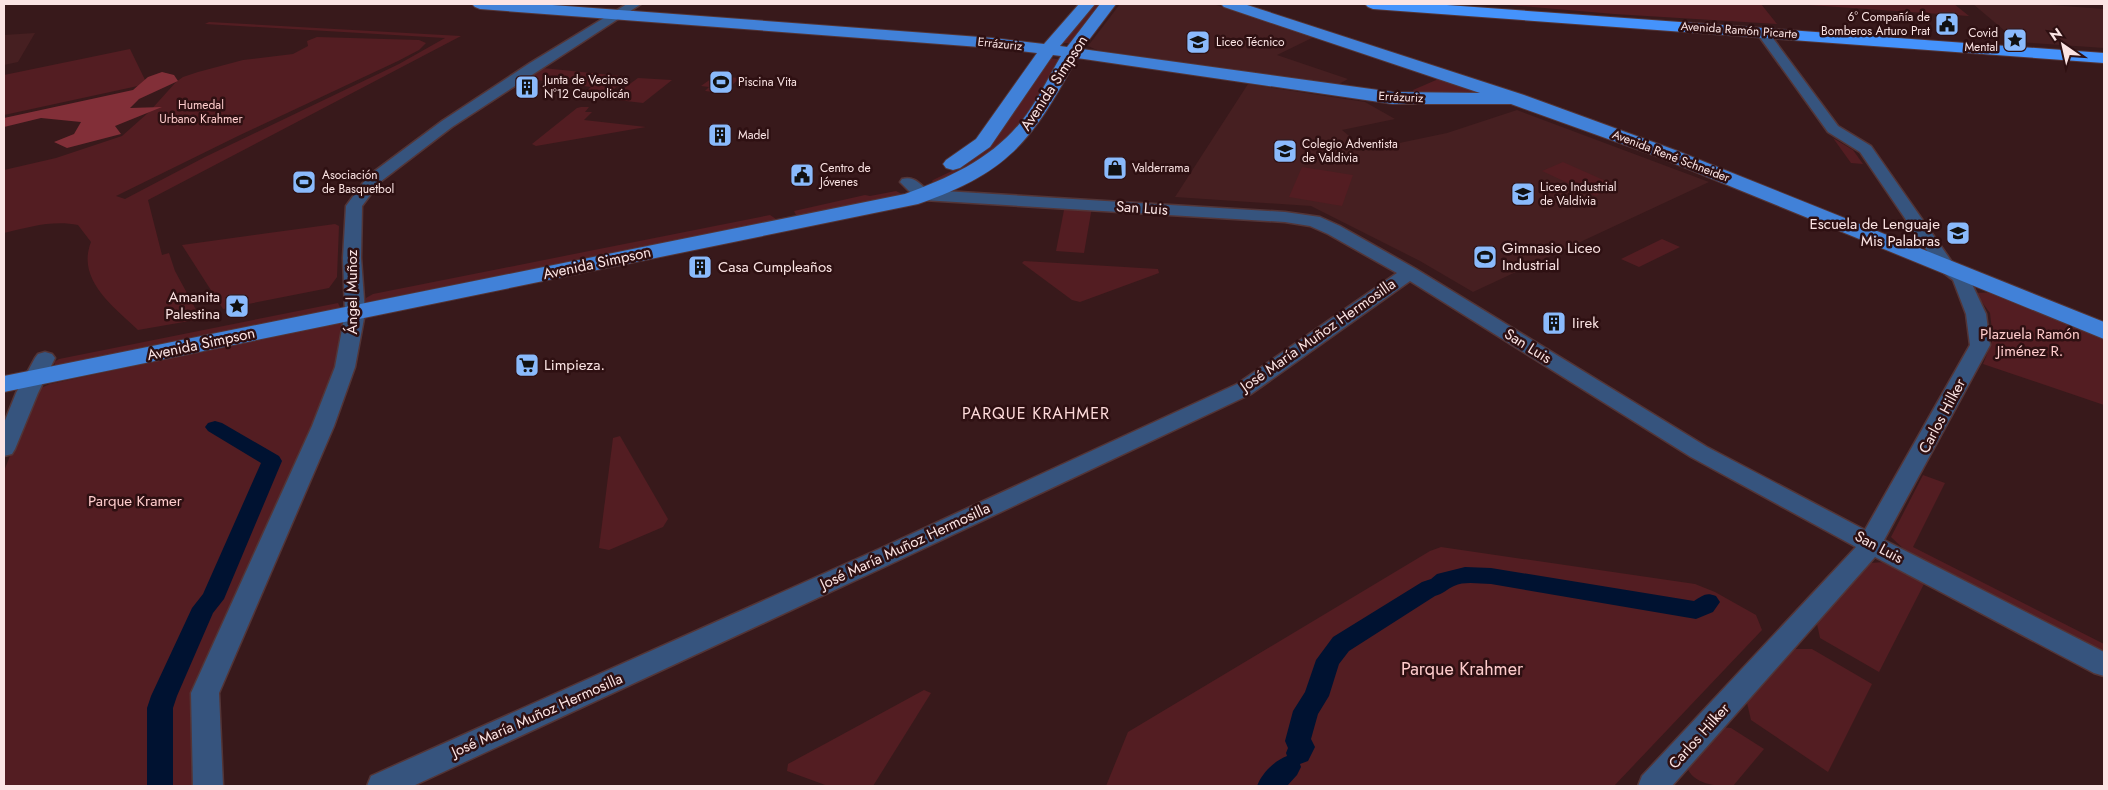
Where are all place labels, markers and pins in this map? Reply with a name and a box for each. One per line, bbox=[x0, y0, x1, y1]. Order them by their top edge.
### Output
place label: 6° Compañía de Bomberos Arturo Prat bbox=[1821, 8, 1930, 40]
public building icon: 6° Compañía de Bomberos Arturo Prat bbox=[1934, 11, 1960, 37]
place label: Covid Mental bbox=[1964, 24, 1998, 56]
place icon: Covid Mental bbox=[2002, 27, 2028, 53]
school or university icon: Liceo Técnico bbox=[1185, 29, 1211, 55]
place label: Liceo Técnico bbox=[1216, 33, 1285, 51]
sports icon: Piscina Vita bbox=[708, 69, 734, 95]
place label: Junta de Vecinos N°12 Caupolicán bbox=[542, 71, 630, 103]
place label: Piscina Vita bbox=[738, 73, 797, 91]
building icon: Junta de Vecinos N°12 Caupolicán bbox=[514, 74, 540, 100]
building icon: Madel bbox=[707, 122, 733, 148]
place label: Madel bbox=[738, 126, 769, 144]
place label: Colegio Adventista de Valdivia bbox=[1302, 135, 1398, 167]
school or university icon: Colegio Adventista de Valdivia bbox=[1272, 138, 1298, 164]
shop icon: Valderrama bbox=[1102, 155, 1128, 181]
place label: Centro de Jóvenes bbox=[818, 159, 871, 191]
place label: Valderrama bbox=[1132, 159, 1190, 177]
public building icon: Centro de Jóvenes bbox=[789, 162, 815, 188]
place label: Asociación de Basquetbol bbox=[322, 166, 394, 198]
sports icon: Asociación de Basquetbol bbox=[291, 169, 317, 195]
place label: Liceo Industrial de Valdivia bbox=[1540, 178, 1616, 210]
school or university icon: Liceo Industrial de Valdivia bbox=[1510, 181, 1536, 207]
place label: Escuela de Lenguaje Mis Palabras bbox=[1810, 213, 1940, 252]
school or university icon: Escuela de Lenguaje Mis Palabras bbox=[1945, 220, 1971, 246]
place label: Gimnasio Liceo Industrial bbox=[1502, 237, 1601, 276]
sports icon: Gimnasio Liceo Industrial bbox=[1472, 244, 1498, 270]
building icon: Casa Cumpleaños bbox=[687, 254, 713, 280]
place label: Casa Cumpleaños bbox=[718, 256, 832, 278]
place label: Amanita Palestina bbox=[165, 286, 220, 325]
place icon: Amanita Palestina bbox=[224, 293, 250, 319]
building icon: Iirek bbox=[1541, 310, 1567, 336]
place label: Iirek bbox=[1572, 312, 1599, 334]
supermarket icon: Limpieza. bbox=[514, 352, 540, 378]
place label: Limpieza. bbox=[544, 354, 605, 376]

